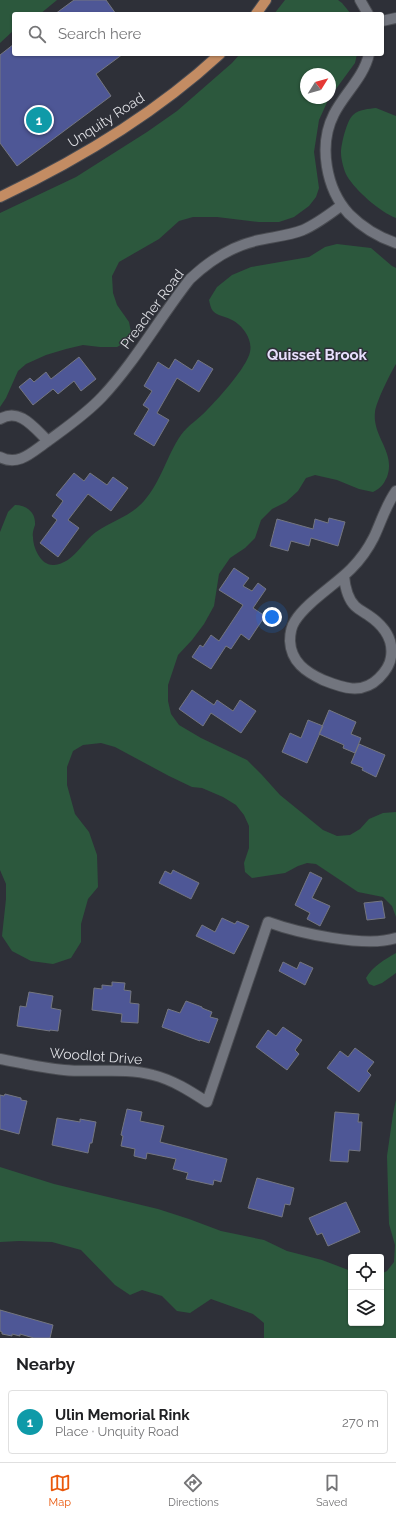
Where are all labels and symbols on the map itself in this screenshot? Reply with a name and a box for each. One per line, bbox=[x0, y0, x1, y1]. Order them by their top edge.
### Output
north arrow bbox=[300, 68, 336, 104]
street label: Unquity Road bbox=[65, 89, 147, 151]
pin: 1 bbox=[26, 105, 52, 135]
street label: Preacher Road bbox=[117, 266, 187, 352]
district label: Quisset Brook bbox=[267, 346, 368, 364]
your location bbox=[262, 607, 282, 627]
street label: Woodlot Drive bbox=[49, 1045, 143, 1067]

